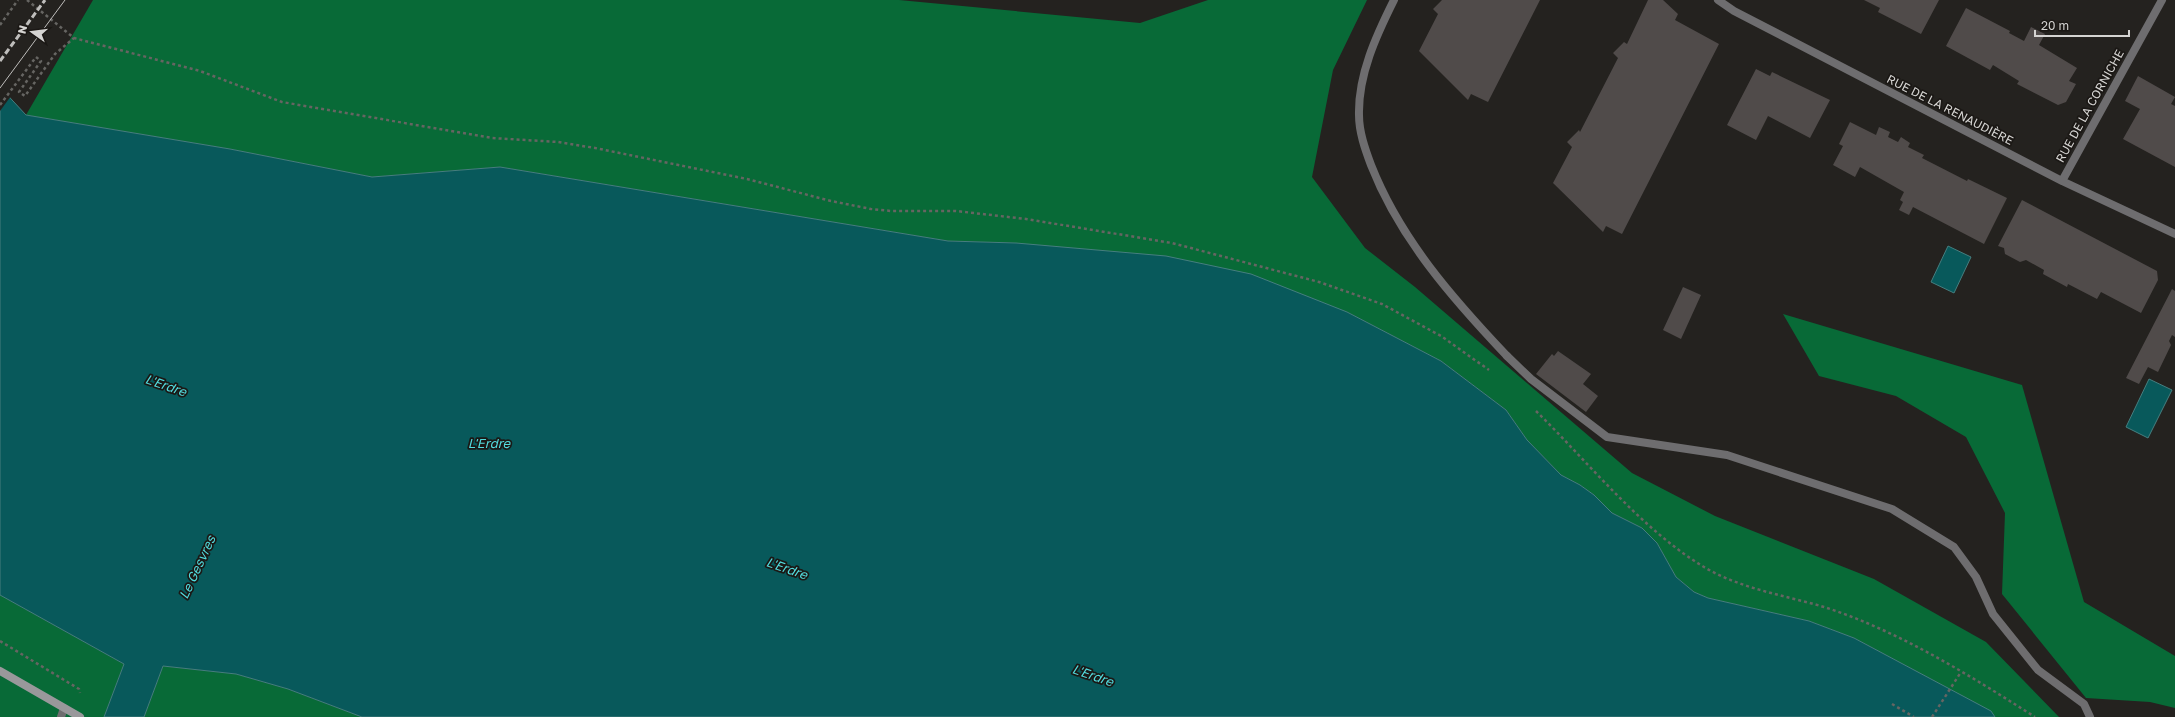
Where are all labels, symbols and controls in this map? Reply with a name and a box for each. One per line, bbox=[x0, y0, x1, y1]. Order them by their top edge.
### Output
north arrow bbox=[12, 12, 52, 52]
scale bar bbox=[2035, 12, 2129, 38]
text: 20 m bbox=[2041, 18, 2069, 33]
text: N bbox=[14, 24, 29, 35]
street label: RUE DE LA CORNICHE bbox=[2052, 47, 2127, 165]
street label: RUE DE LA RENAUDIÈRE bbox=[1884, 71, 2016, 148]
water label: L'Erdre bbox=[143, 371, 190, 400]
water label: L'Erdre bbox=[468, 435, 512, 451]
water label: Le Gesvres bbox=[175, 532, 219, 601]
water label: L'Erdre bbox=[764, 554, 811, 583]
water label: L'Erdre bbox=[1070, 661, 1117, 690]

